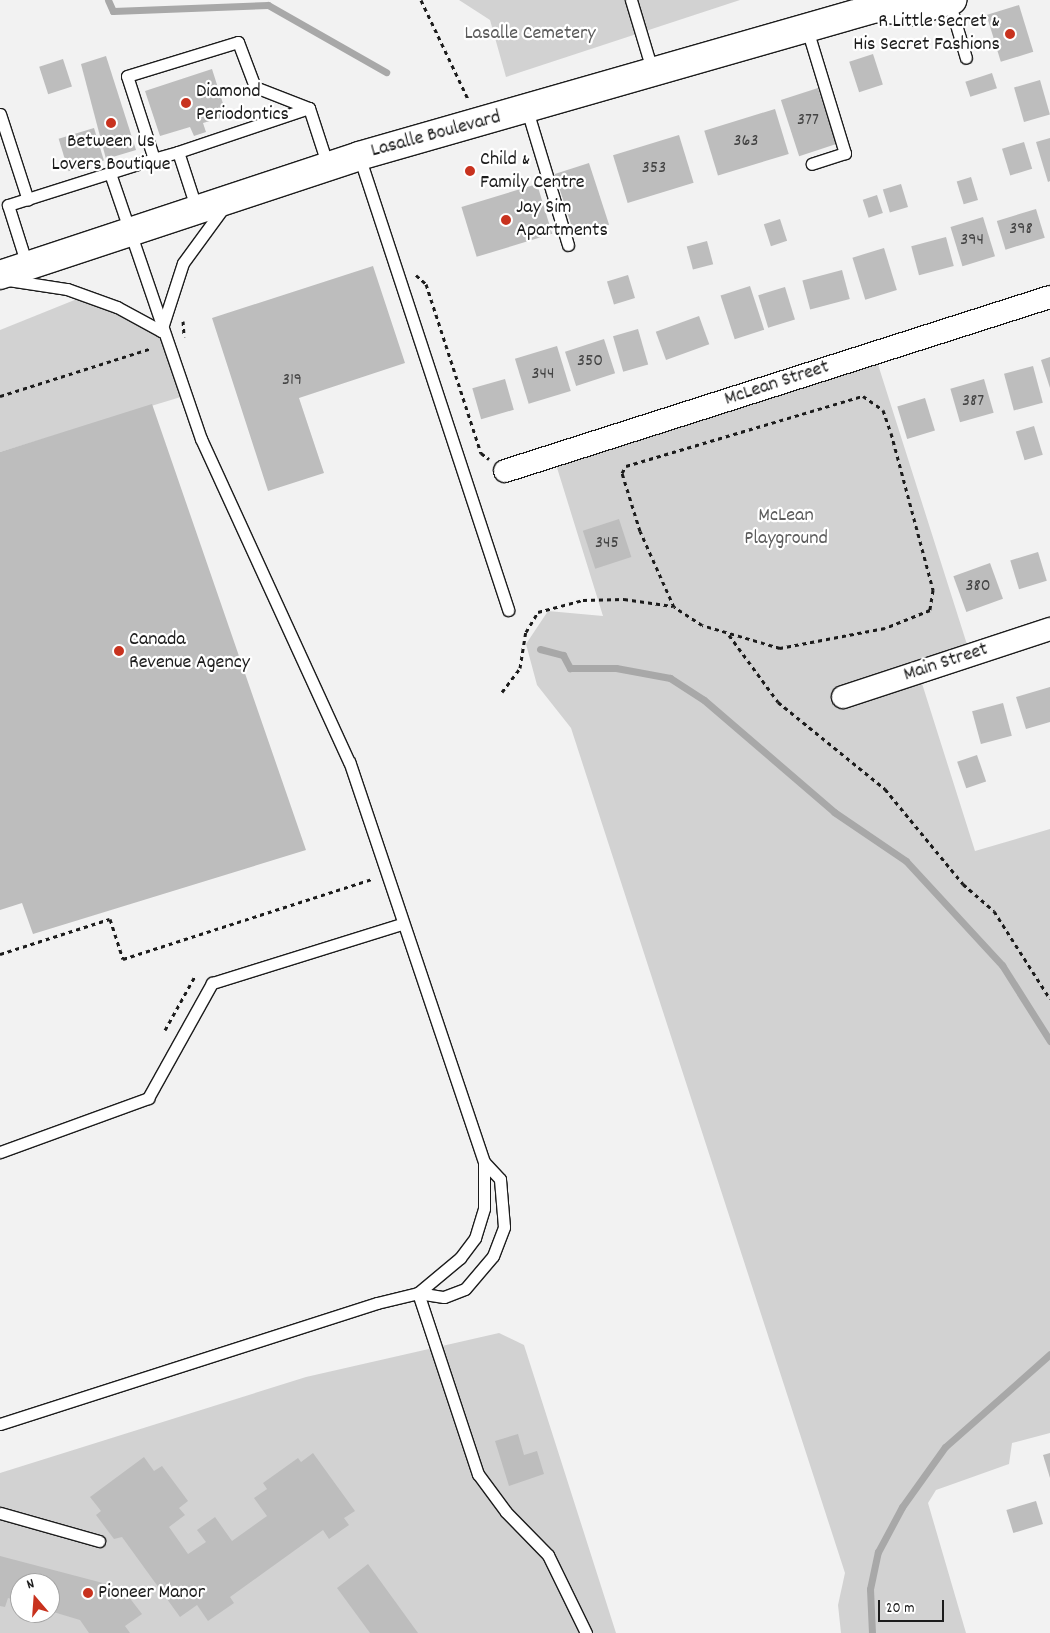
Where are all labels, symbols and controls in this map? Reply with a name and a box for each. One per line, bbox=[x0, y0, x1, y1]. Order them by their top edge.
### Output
place label: R Little Secret & His Secret Fashions bbox=[853, 10, 1000, 57]
park label: Lasalle Cemetery bbox=[464, 22, 596, 46]
marker: R Little Secret & His Secret Fashions bbox=[1004, 28, 1016, 40]
place label: Diamond Periodontics bbox=[196, 80, 289, 127]
marker: Diamond Periodontics bbox=[180, 97, 192, 109]
street label: Lasalle Boulevard bbox=[368, 106, 504, 164]
house number: 377 bbox=[797, 110, 819, 132]
marker: Between Us Lovers Boutique bbox=[105, 117, 117, 129]
place label: Between Us Lovers Boutique bbox=[52, 131, 170, 178]
house number: 363 bbox=[734, 131, 758, 153]
place label: Child & Family Centre bbox=[480, 148, 585, 195]
house number: 353 bbox=[642, 158, 666, 180]
marker: Child & Family Centre bbox=[464, 165, 476, 177]
place label: Jay Sim Apartments bbox=[516, 196, 608, 243]
marker: Jay Sim Apartments bbox=[500, 214, 512, 226]
house number: 398 bbox=[1009, 219, 1033, 241]
house number: 394 bbox=[960, 230, 984, 252]
house number: 350 bbox=[577, 351, 603, 373]
street label: McLean Street bbox=[722, 356, 832, 412]
house number: 344 bbox=[532, 364, 554, 386]
house number: 319 bbox=[282, 370, 302, 392]
house number: 387 bbox=[962, 391, 984, 413]
park label: McLean Playground bbox=[744, 504, 828, 551]
house number: 345 bbox=[595, 533, 619, 555]
house number: 380 bbox=[965, 576, 991, 598]
place label: Canada Revenue Agency bbox=[129, 628, 250, 675]
street label: Main Street bbox=[901, 638, 991, 688]
marker: Canada Revenue Agency bbox=[113, 645, 125, 657]
north arrow bbox=[10, 1573, 60, 1623]
text: N bbox=[24, 1574, 37, 1595]
place label: Pioneer Manor bbox=[98, 1581, 205, 1605]
marker: Pioneer Manor bbox=[82, 1587, 94, 1599]
scale bar bbox=[880, 1590, 946, 1622]
text: 20 m bbox=[886, 1598, 914, 1620]

